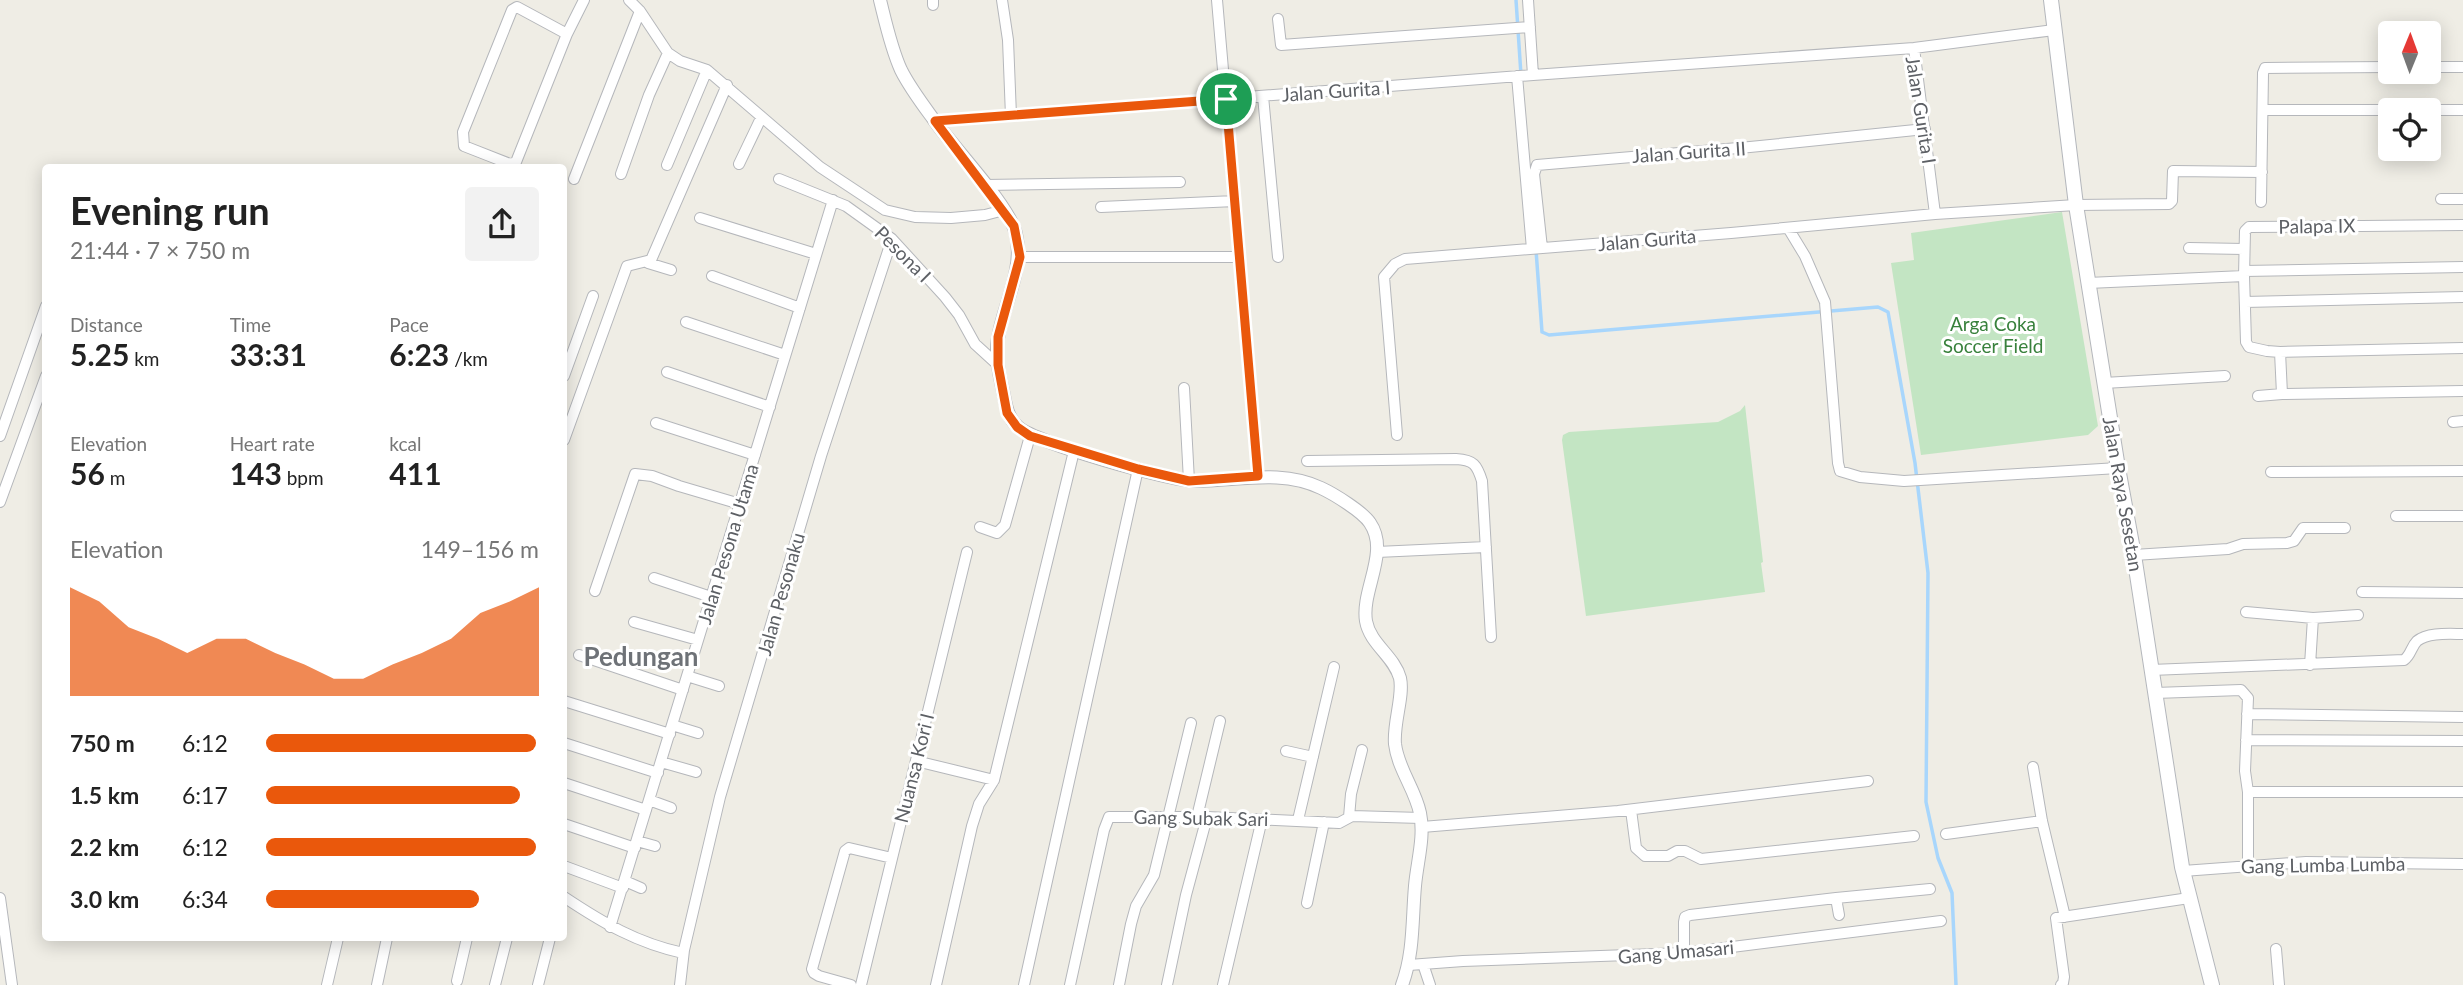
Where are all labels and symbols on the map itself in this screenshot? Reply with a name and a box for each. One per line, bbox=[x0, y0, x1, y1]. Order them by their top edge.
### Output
north arrow bbox=[2378, 21, 2441, 84]
street label: Jalan Gurita I bbox=[1902, 54, 1941, 165]
pin bbox=[1196, 69, 1256, 129]
street label: Jalan Gurita I bbox=[1281, 75, 1391, 106]
street label: Jalan Gurita II bbox=[1631, 136, 1747, 167]
street label: Palapa IX bbox=[2278, 213, 2356, 238]
street label: Pesona I bbox=[870, 221, 936, 287]
street label: Jalan Gurita bbox=[1597, 224, 1697, 255]
park label: Arga Coka Soccer Field bbox=[1943, 312, 2043, 357]
street label: Jalan Raya Sesetan bbox=[2099, 415, 2148, 573]
street label: Jalan Pesona Utama bbox=[692, 461, 763, 627]
street label: Jalan Pesonaku bbox=[752, 530, 809, 658]
district label: Pedungan bbox=[583, 640, 699, 672]
street label: Nuansa Kori I bbox=[889, 711, 938, 825]
street label: Gang Subak Sari bbox=[1133, 805, 1269, 830]
street label: Gang Lumba Lumba bbox=[2241, 852, 2405, 877]
street label: Gang Umasari bbox=[1617, 935, 1735, 968]

